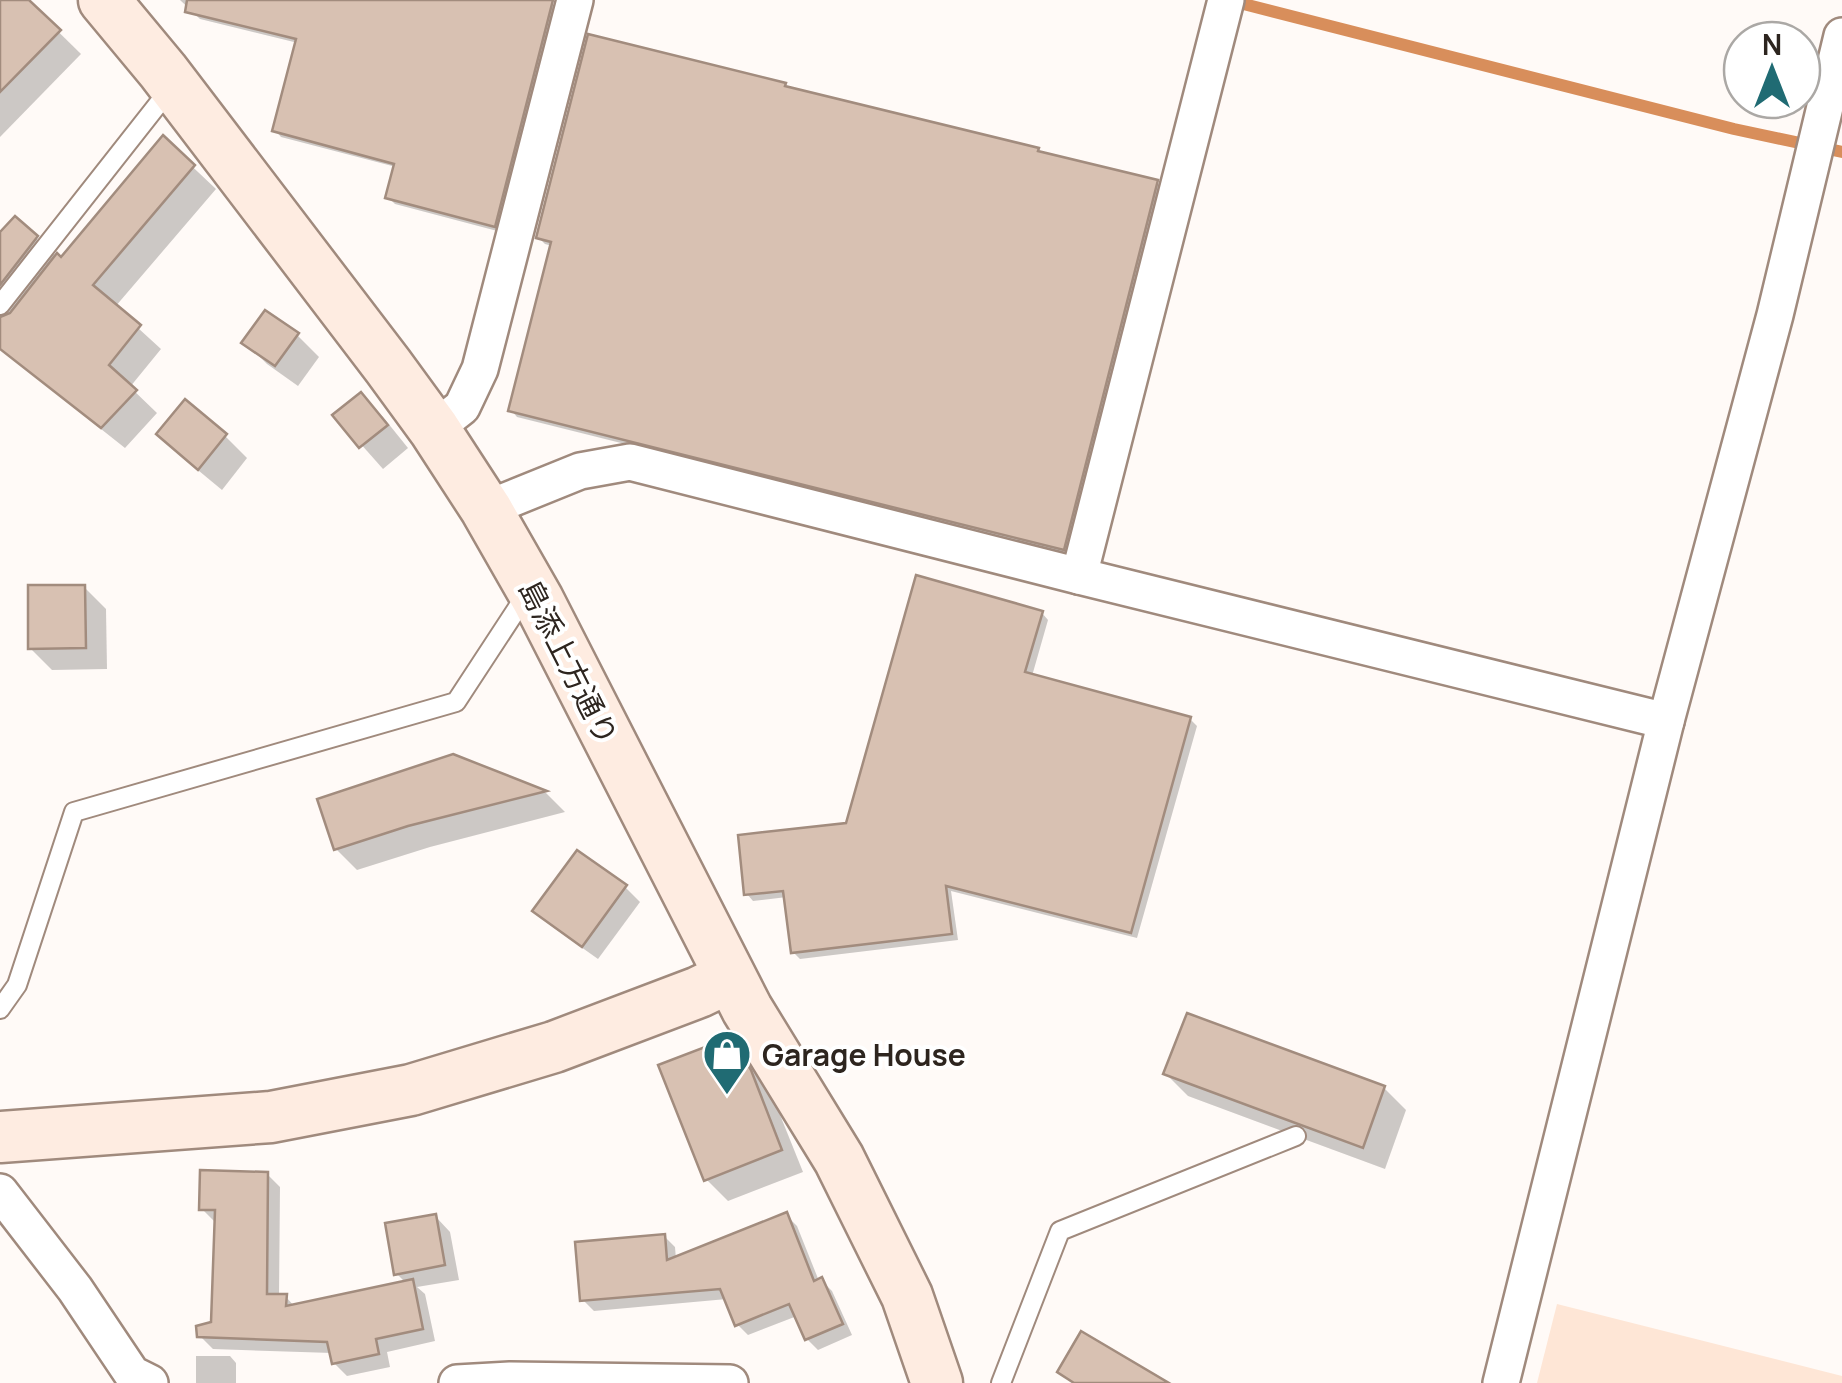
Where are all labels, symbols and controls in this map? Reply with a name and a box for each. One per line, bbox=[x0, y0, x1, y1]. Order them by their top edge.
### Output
north arrow bbox=[1722, 20, 1822, 120]
text: N bbox=[1762, 25, 1782, 63]
street label: 島添上方通り bbox=[510, 573, 628, 751]
shop icon: Garage House bbox=[701, 1028, 753, 1096]
place label: Garage House bbox=[762, 1034, 966, 1075]

